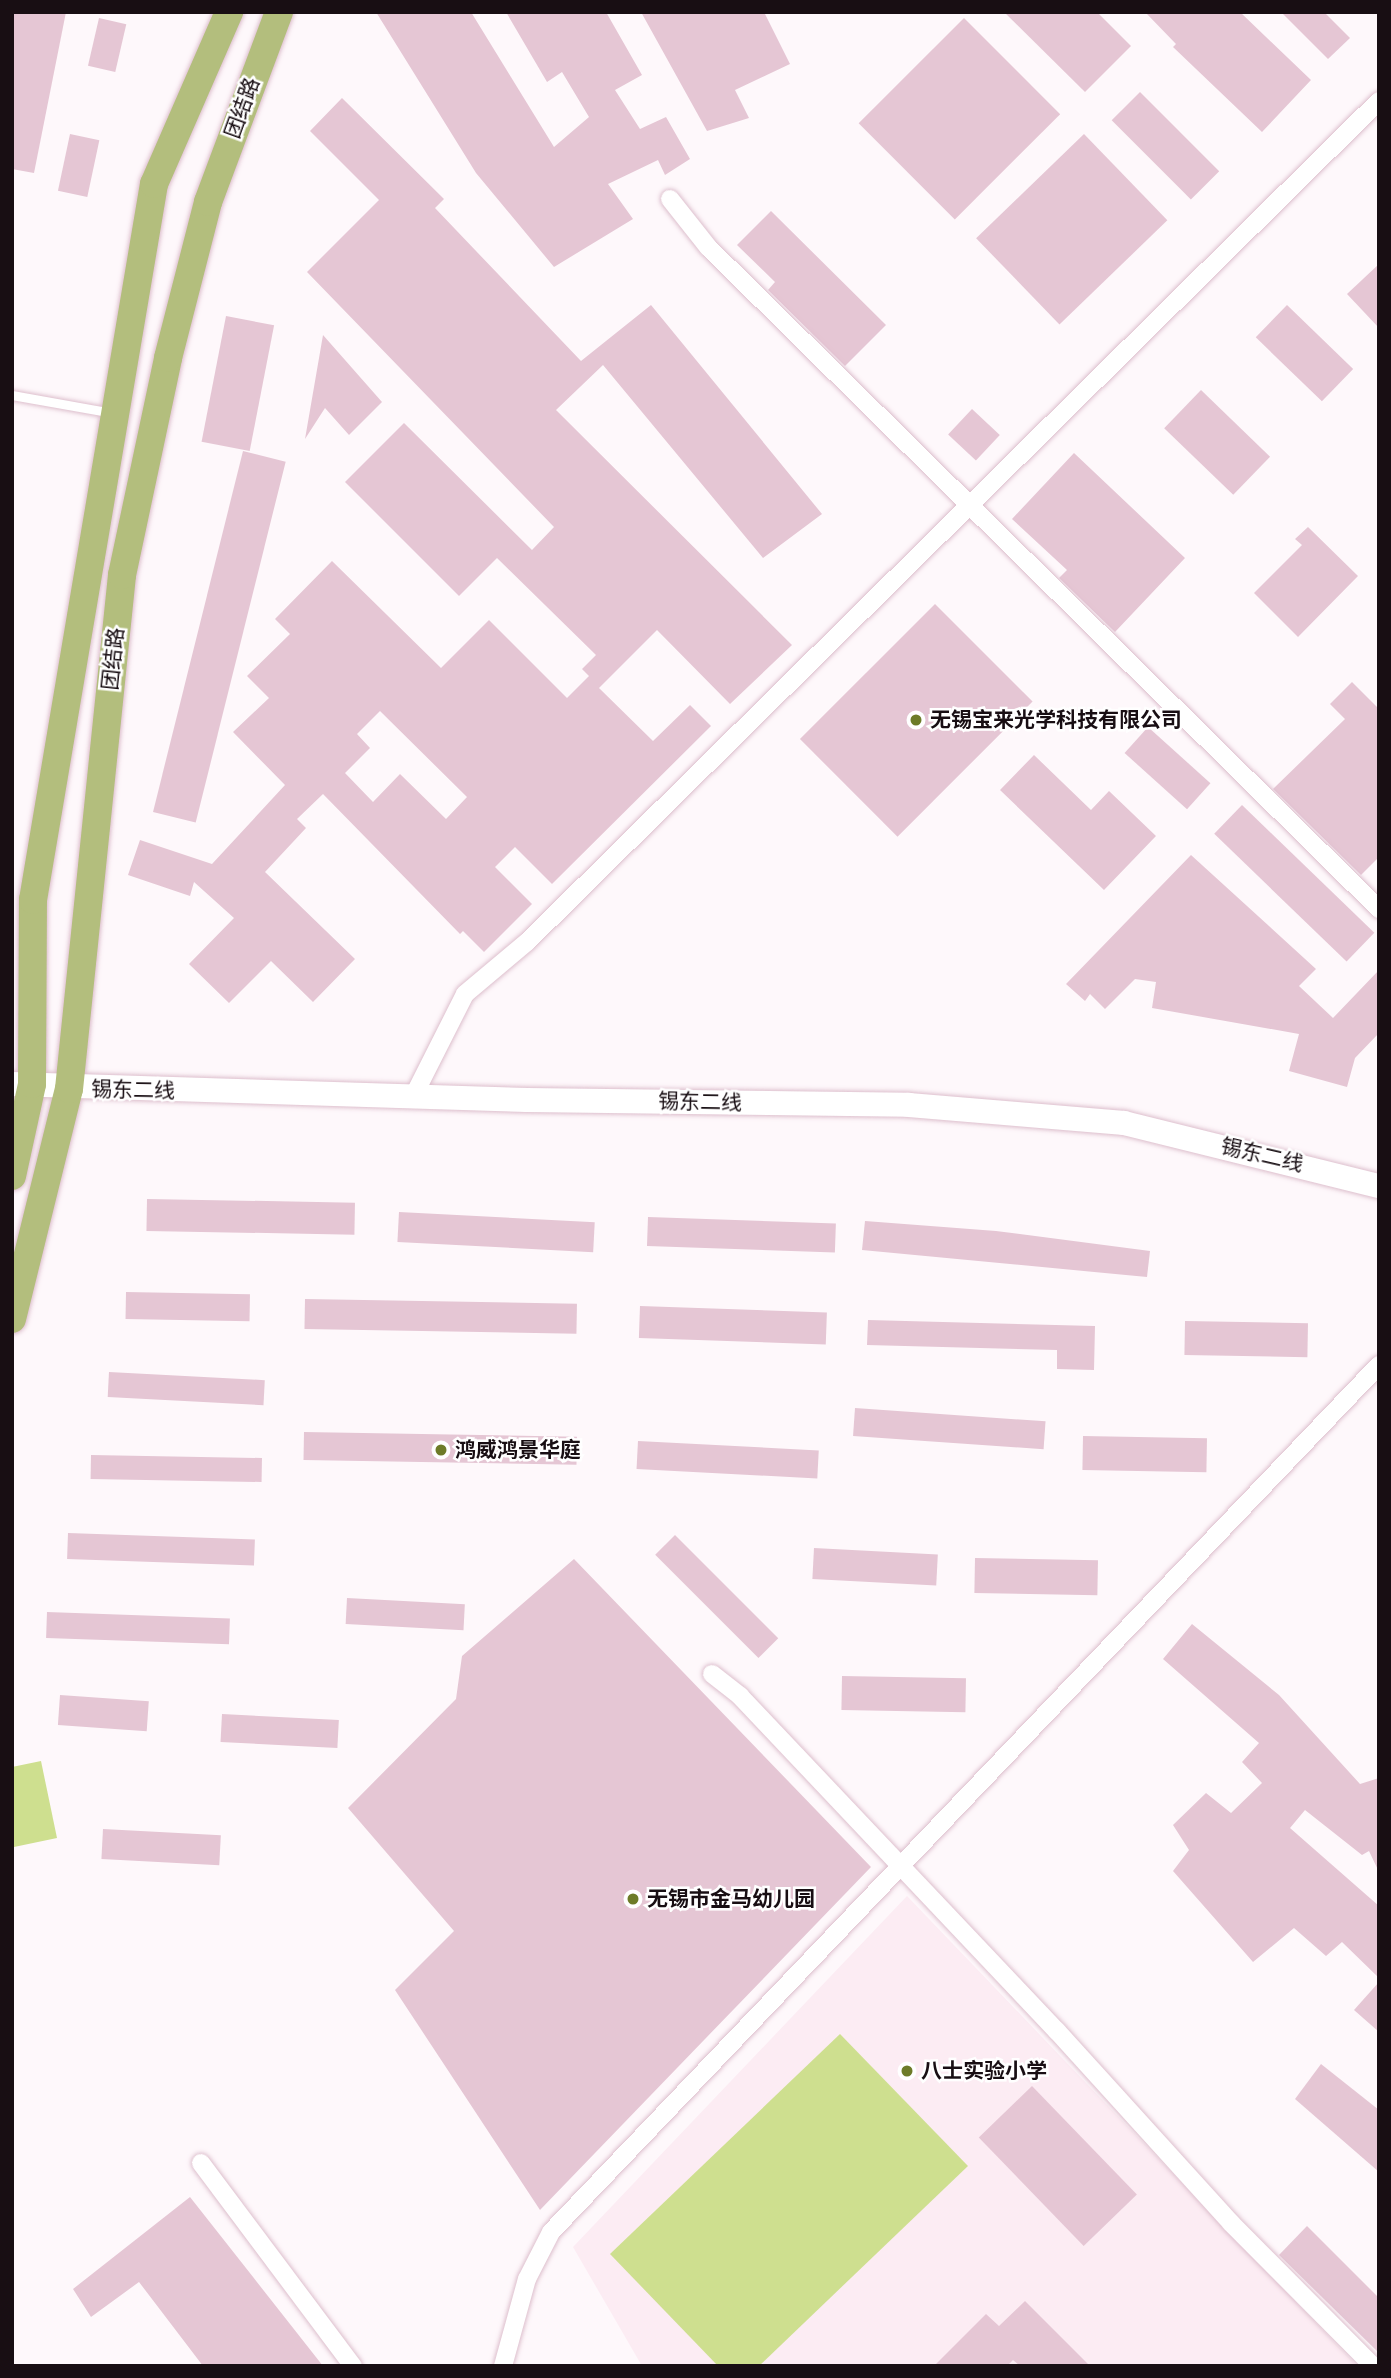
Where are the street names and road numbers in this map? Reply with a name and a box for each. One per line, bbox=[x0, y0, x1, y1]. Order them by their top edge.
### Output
street label: 团结路 bbox=[219, 74, 265, 142]
street label: 团结路 bbox=[97, 626, 129, 692]
street label: 锡东二线 bbox=[91, 1077, 175, 1103]
street label: 锡东二线 bbox=[658, 1089, 742, 1115]
street label: 锡东二线 bbox=[1218, 1133, 1306, 1177]

